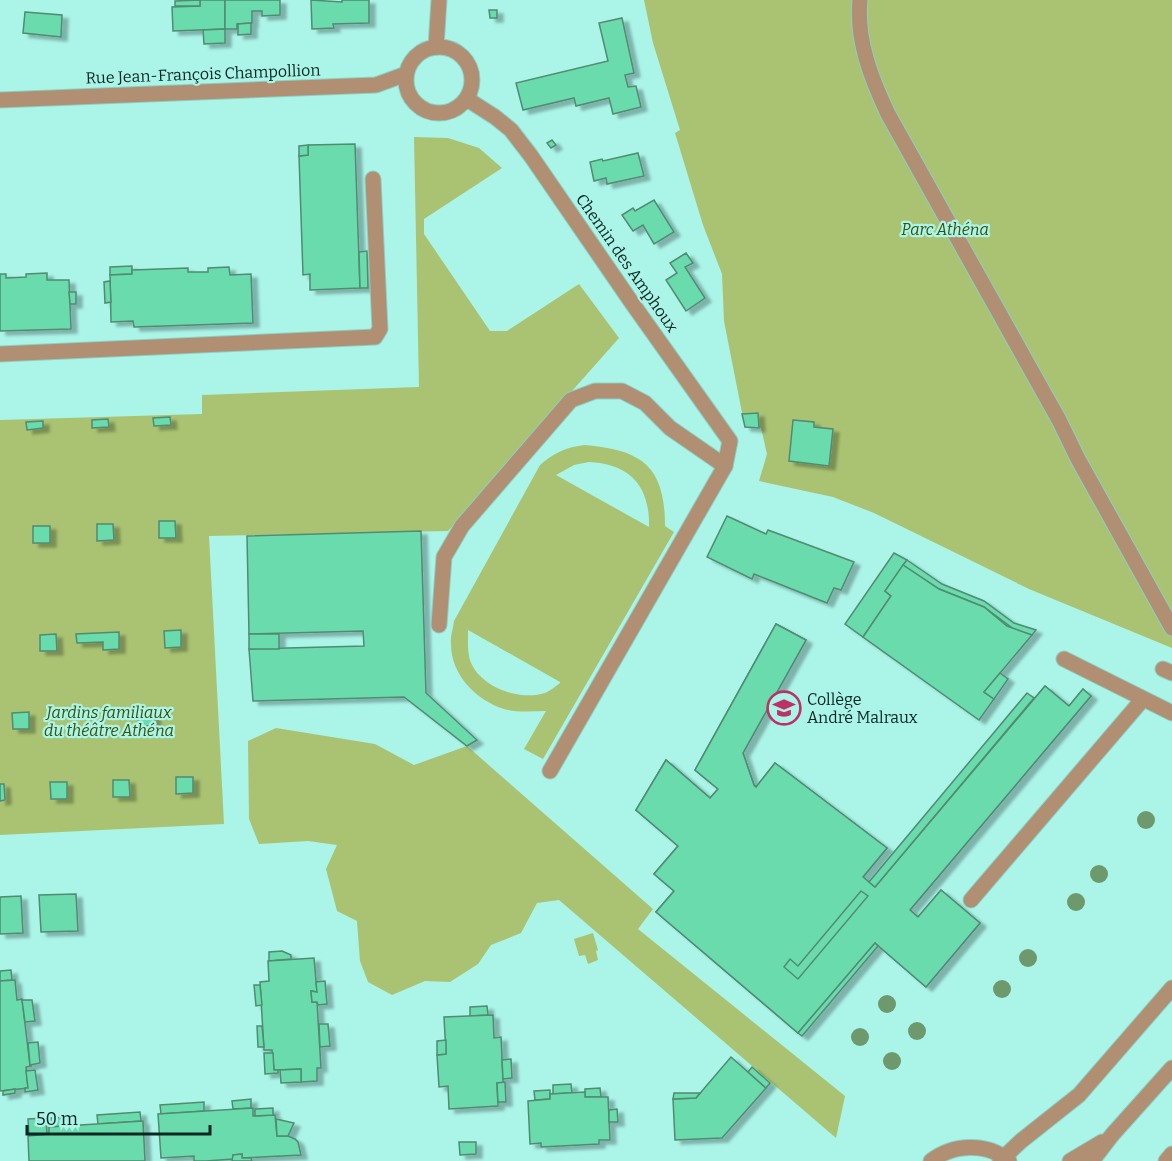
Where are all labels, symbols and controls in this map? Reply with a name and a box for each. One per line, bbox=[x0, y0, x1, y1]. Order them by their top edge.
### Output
street label: Rue Jean-François Champollion bbox=[85, 60, 321, 88]
street label: Chemin des Amphoux bbox=[572, 190, 682, 336]
park label: Parc Athéna bbox=[901, 220, 989, 239]
school or university icon: Collège André Malraux bbox=[766, 690, 802, 726]
place label: Collège André Malraux bbox=[807, 690, 918, 727]
park label: Jardins familiaux du théâtre Athéna bbox=[44, 703, 174, 740]
scale bar bbox=[27, 1098, 210, 1136]
text: 50 m bbox=[36, 1108, 78, 1130]

